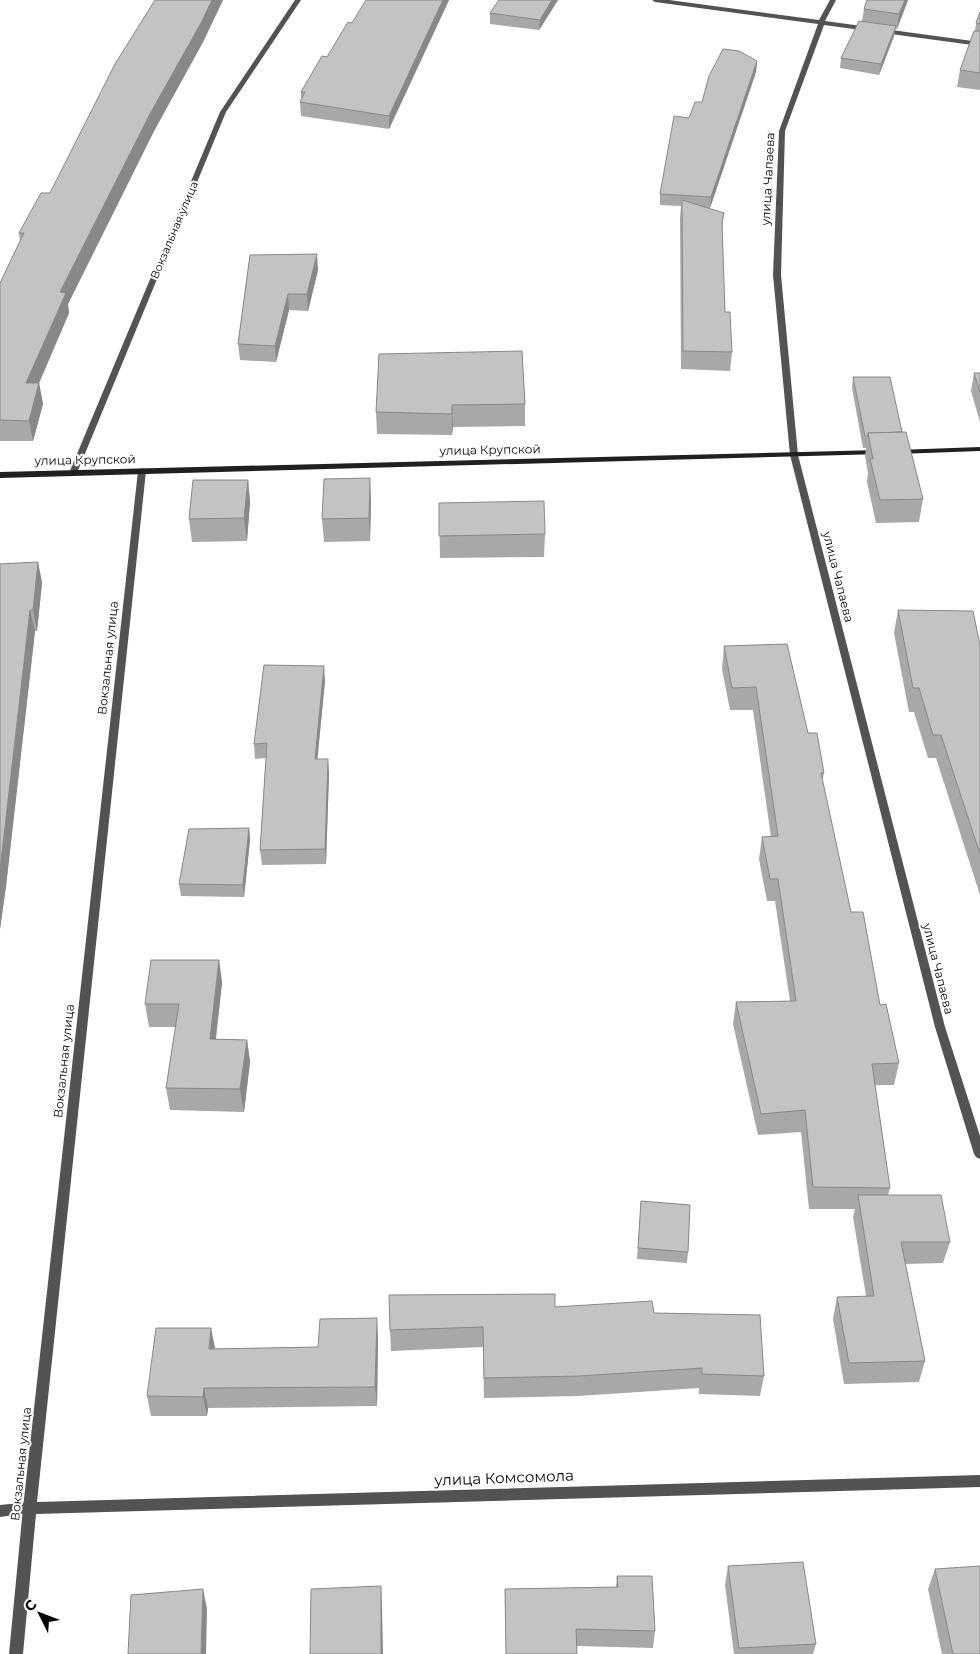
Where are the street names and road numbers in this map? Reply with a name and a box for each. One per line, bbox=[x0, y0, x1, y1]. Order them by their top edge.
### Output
street label: улица Чапаева bbox=[758, 132, 777, 227]
street label: Вокзальная улица bbox=[147, 179, 201, 281]
street label: улица Крупской bbox=[438, 441, 541, 458]
street label: улица Крупской bbox=[33, 451, 136, 468]
street label: улица Чапаева bbox=[820, 529, 857, 624]
street label: Вокзальная улица bbox=[94, 600, 121, 716]
street label: улица Чапаева bbox=[920, 921, 957, 1016]
street label: Вокзальная улица bbox=[50, 1003, 77, 1119]
street label: Вокзальная улица bbox=[7, 1406, 34, 1522]
street label: улица Комсомола bbox=[433, 1466, 574, 1489]

